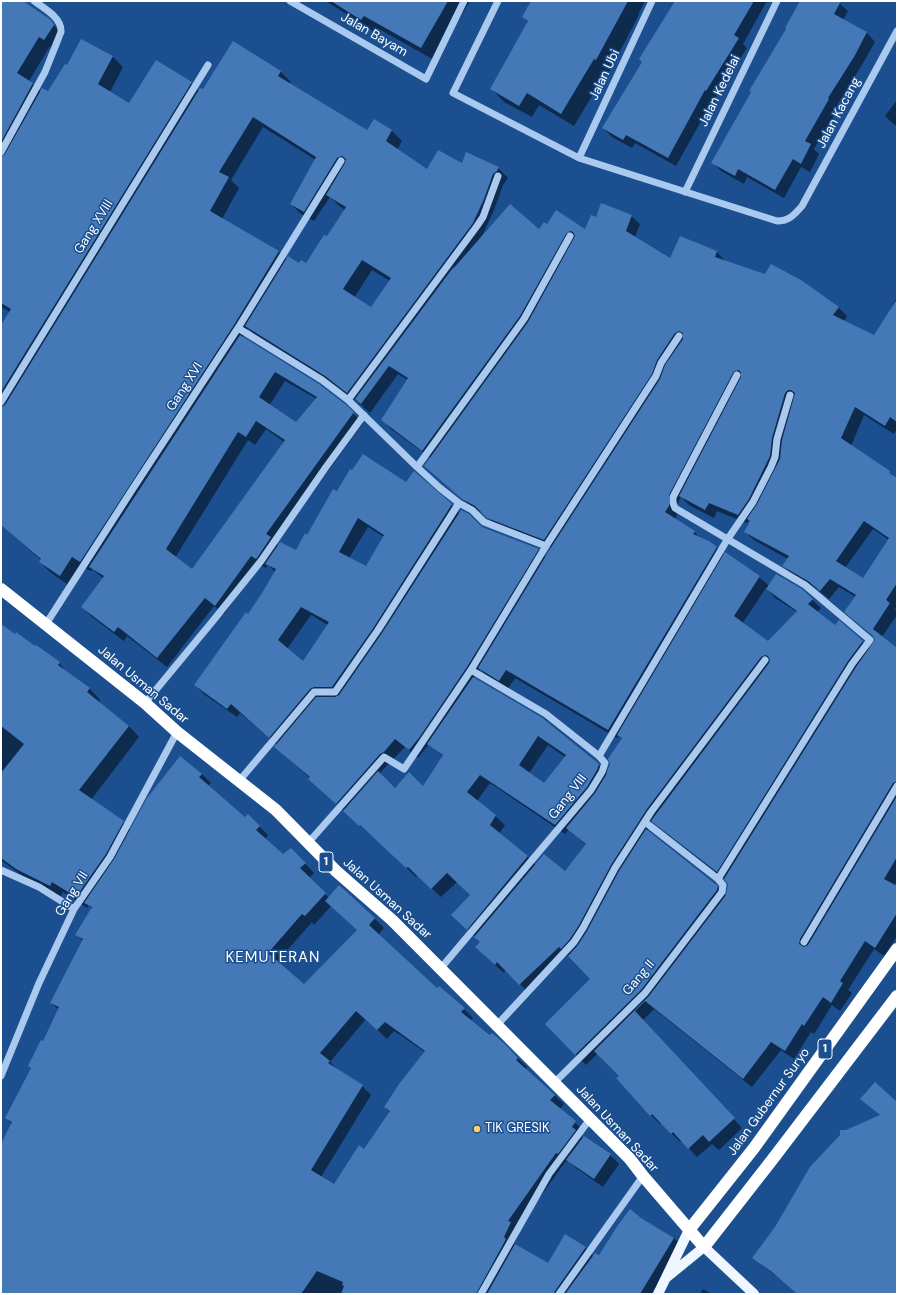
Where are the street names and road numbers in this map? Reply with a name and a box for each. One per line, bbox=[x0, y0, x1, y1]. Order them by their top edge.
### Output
street label: Jalan Bayam bbox=[338, 10, 410, 60]
street label: Jalan Ubi bbox=[586, 47, 624, 103]
street label: Jalan Kedelai bbox=[696, 53, 744, 129]
street label: Jalan Kacang bbox=[814, 75, 864, 151]
street label: Gang XVIII bbox=[71, 197, 117, 257]
street label: Gang XVI bbox=[164, 360, 206, 414]
street label: Jalan Usman Sadar bbox=[94, 642, 192, 728]
street label: Gang VIII bbox=[546, 771, 590, 823]
road number: 1 bbox=[319, 852, 333, 872]
street label: Jalan Usman Sadar bbox=[340, 855, 434, 943]
street label: Gang VII bbox=[52, 869, 92, 919]
street label: Gang II bbox=[620, 957, 658, 999]
road number: 1 bbox=[818, 1039, 832, 1059]
street label: Jalan Gubernur Suryo bbox=[725, 1045, 813, 1159]
street label: Jalan Usman Sadar bbox=[573, 1082, 661, 1176]

